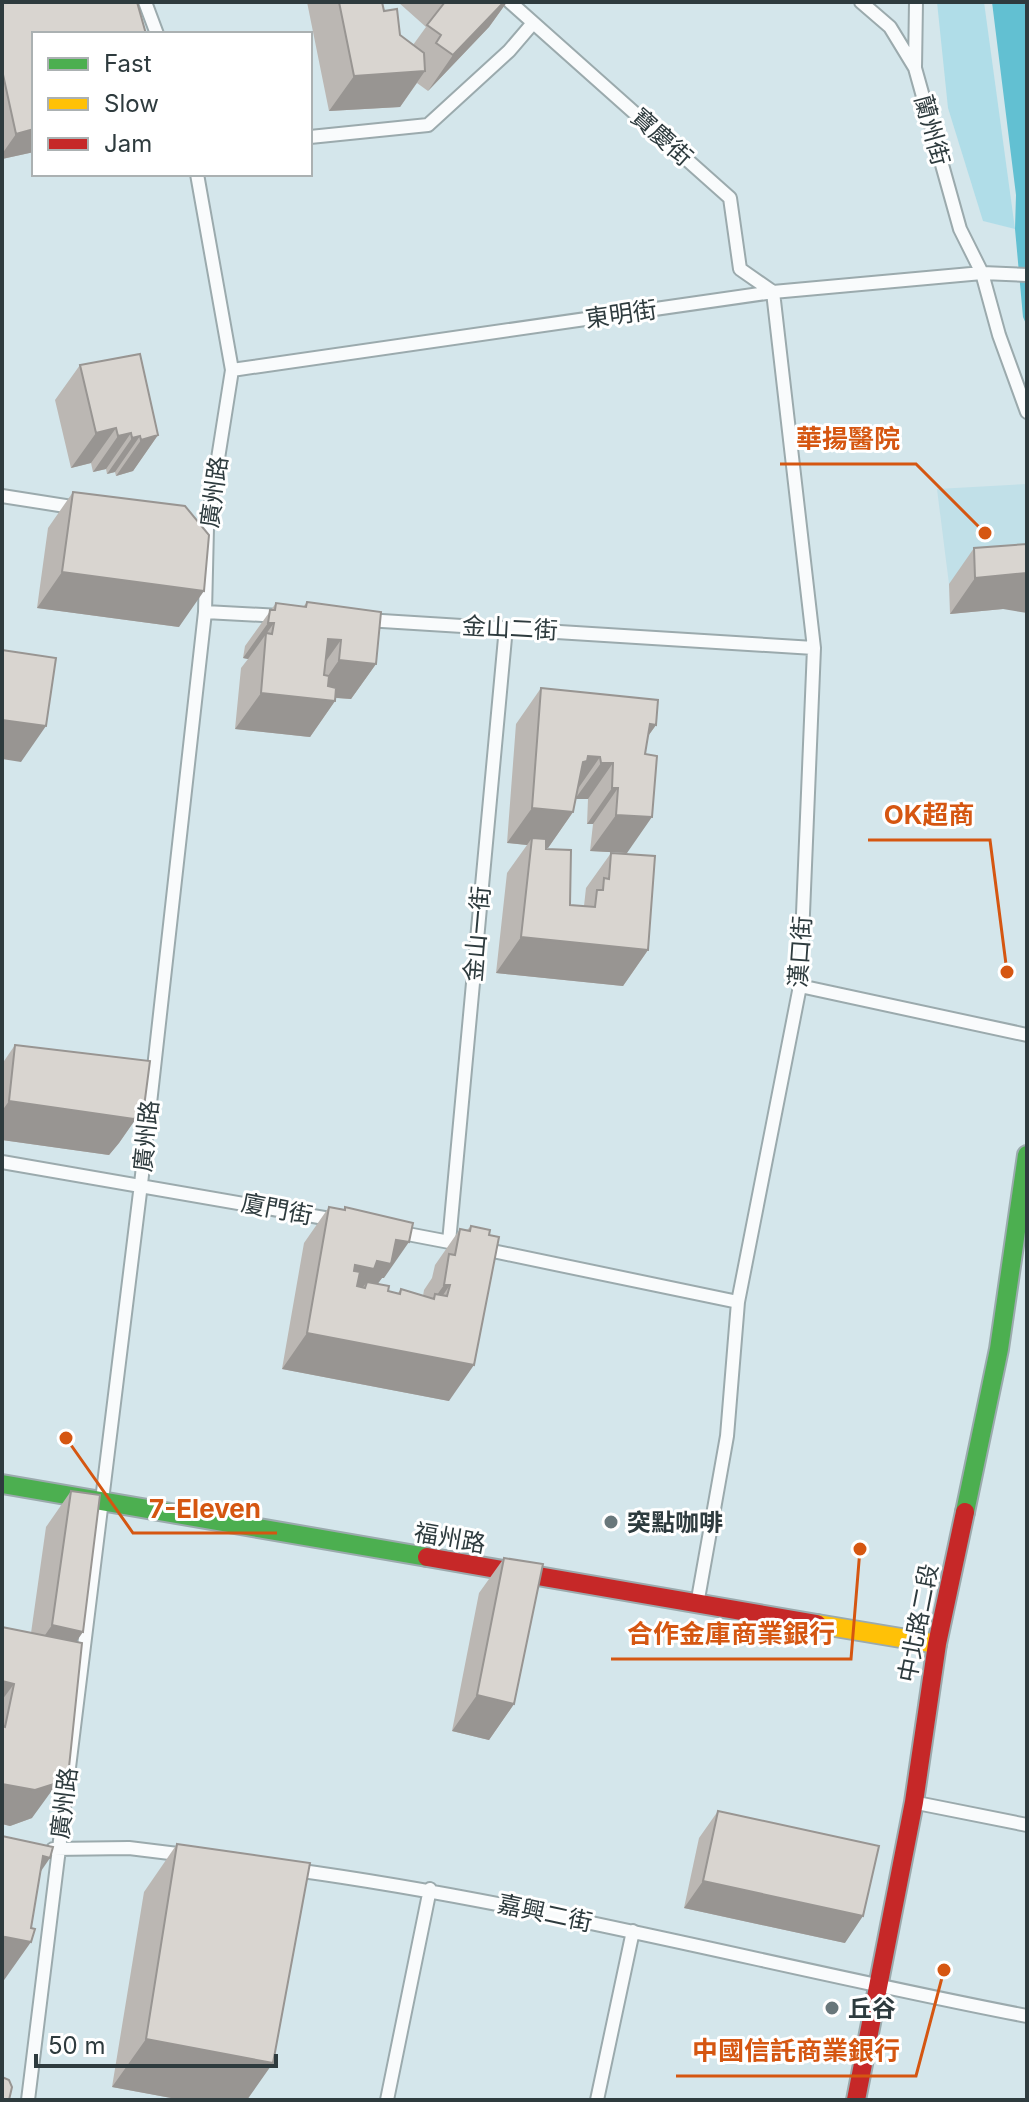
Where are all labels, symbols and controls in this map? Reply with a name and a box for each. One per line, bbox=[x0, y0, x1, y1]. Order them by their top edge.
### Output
legend bbox=[32, 32, 312, 176]
text: Fast bbox=[104, 49, 152, 78]
text: Slow bbox=[104, 89, 159, 118]
street label: 蘭州街 bbox=[909, 91, 955, 169]
street label: 寶慶街 bbox=[626, 102, 698, 172]
text: Jam bbox=[104, 129, 152, 158]
street label: 東明街 bbox=[583, 295, 659, 333]
callout: 華揚醫院 bbox=[780, 414, 916, 464]
text: 華揚醫院 bbox=[796, 423, 900, 454]
street label: 廣州路 bbox=[195, 454, 233, 530]
street label: 金山二街 bbox=[461, 611, 559, 645]
callout: OK超商 bbox=[868, 790, 990, 840]
text: OK超商 bbox=[884, 799, 974, 830]
street label: 金山一街 bbox=[458, 885, 496, 983]
street label: 漢口街 bbox=[783, 915, 817, 989]
street label: 廣州路 bbox=[128, 1099, 164, 1173]
street label: 廈門街 bbox=[239, 1188, 315, 1230]
callout: 7-Eleven bbox=[133, 1483, 277, 1533]
text: 7-Eleven bbox=[149, 1493, 261, 1524]
place label: 突點咖啡 bbox=[627, 1508, 723, 1537]
marker: 突點咖啡 bbox=[602, 1513, 620, 1531]
street label: 福州路 bbox=[412, 1517, 488, 1559]
street label: 中北路二段 bbox=[892, 1561, 944, 1685]
callout: 合作金庫商業銀行 bbox=[611, 1609, 851, 1659]
text: 合作金庫商業銀行 bbox=[627, 1618, 835, 1649]
street label: 廣州路 bbox=[45, 1766, 83, 1840]
street label: 嘉興二街 bbox=[495, 1889, 595, 1937]
place label: 丘谷 bbox=[848, 1994, 896, 2023]
marker: 丘谷 bbox=[823, 1999, 841, 2017]
scale bar bbox=[36, 2018, 276, 2068]
callout: 中國信託商業銀行 bbox=[676, 2026, 916, 2076]
text: 50 m bbox=[48, 2031, 106, 2060]
text: 中國信託商業銀行 bbox=[692, 2035, 900, 2066]

